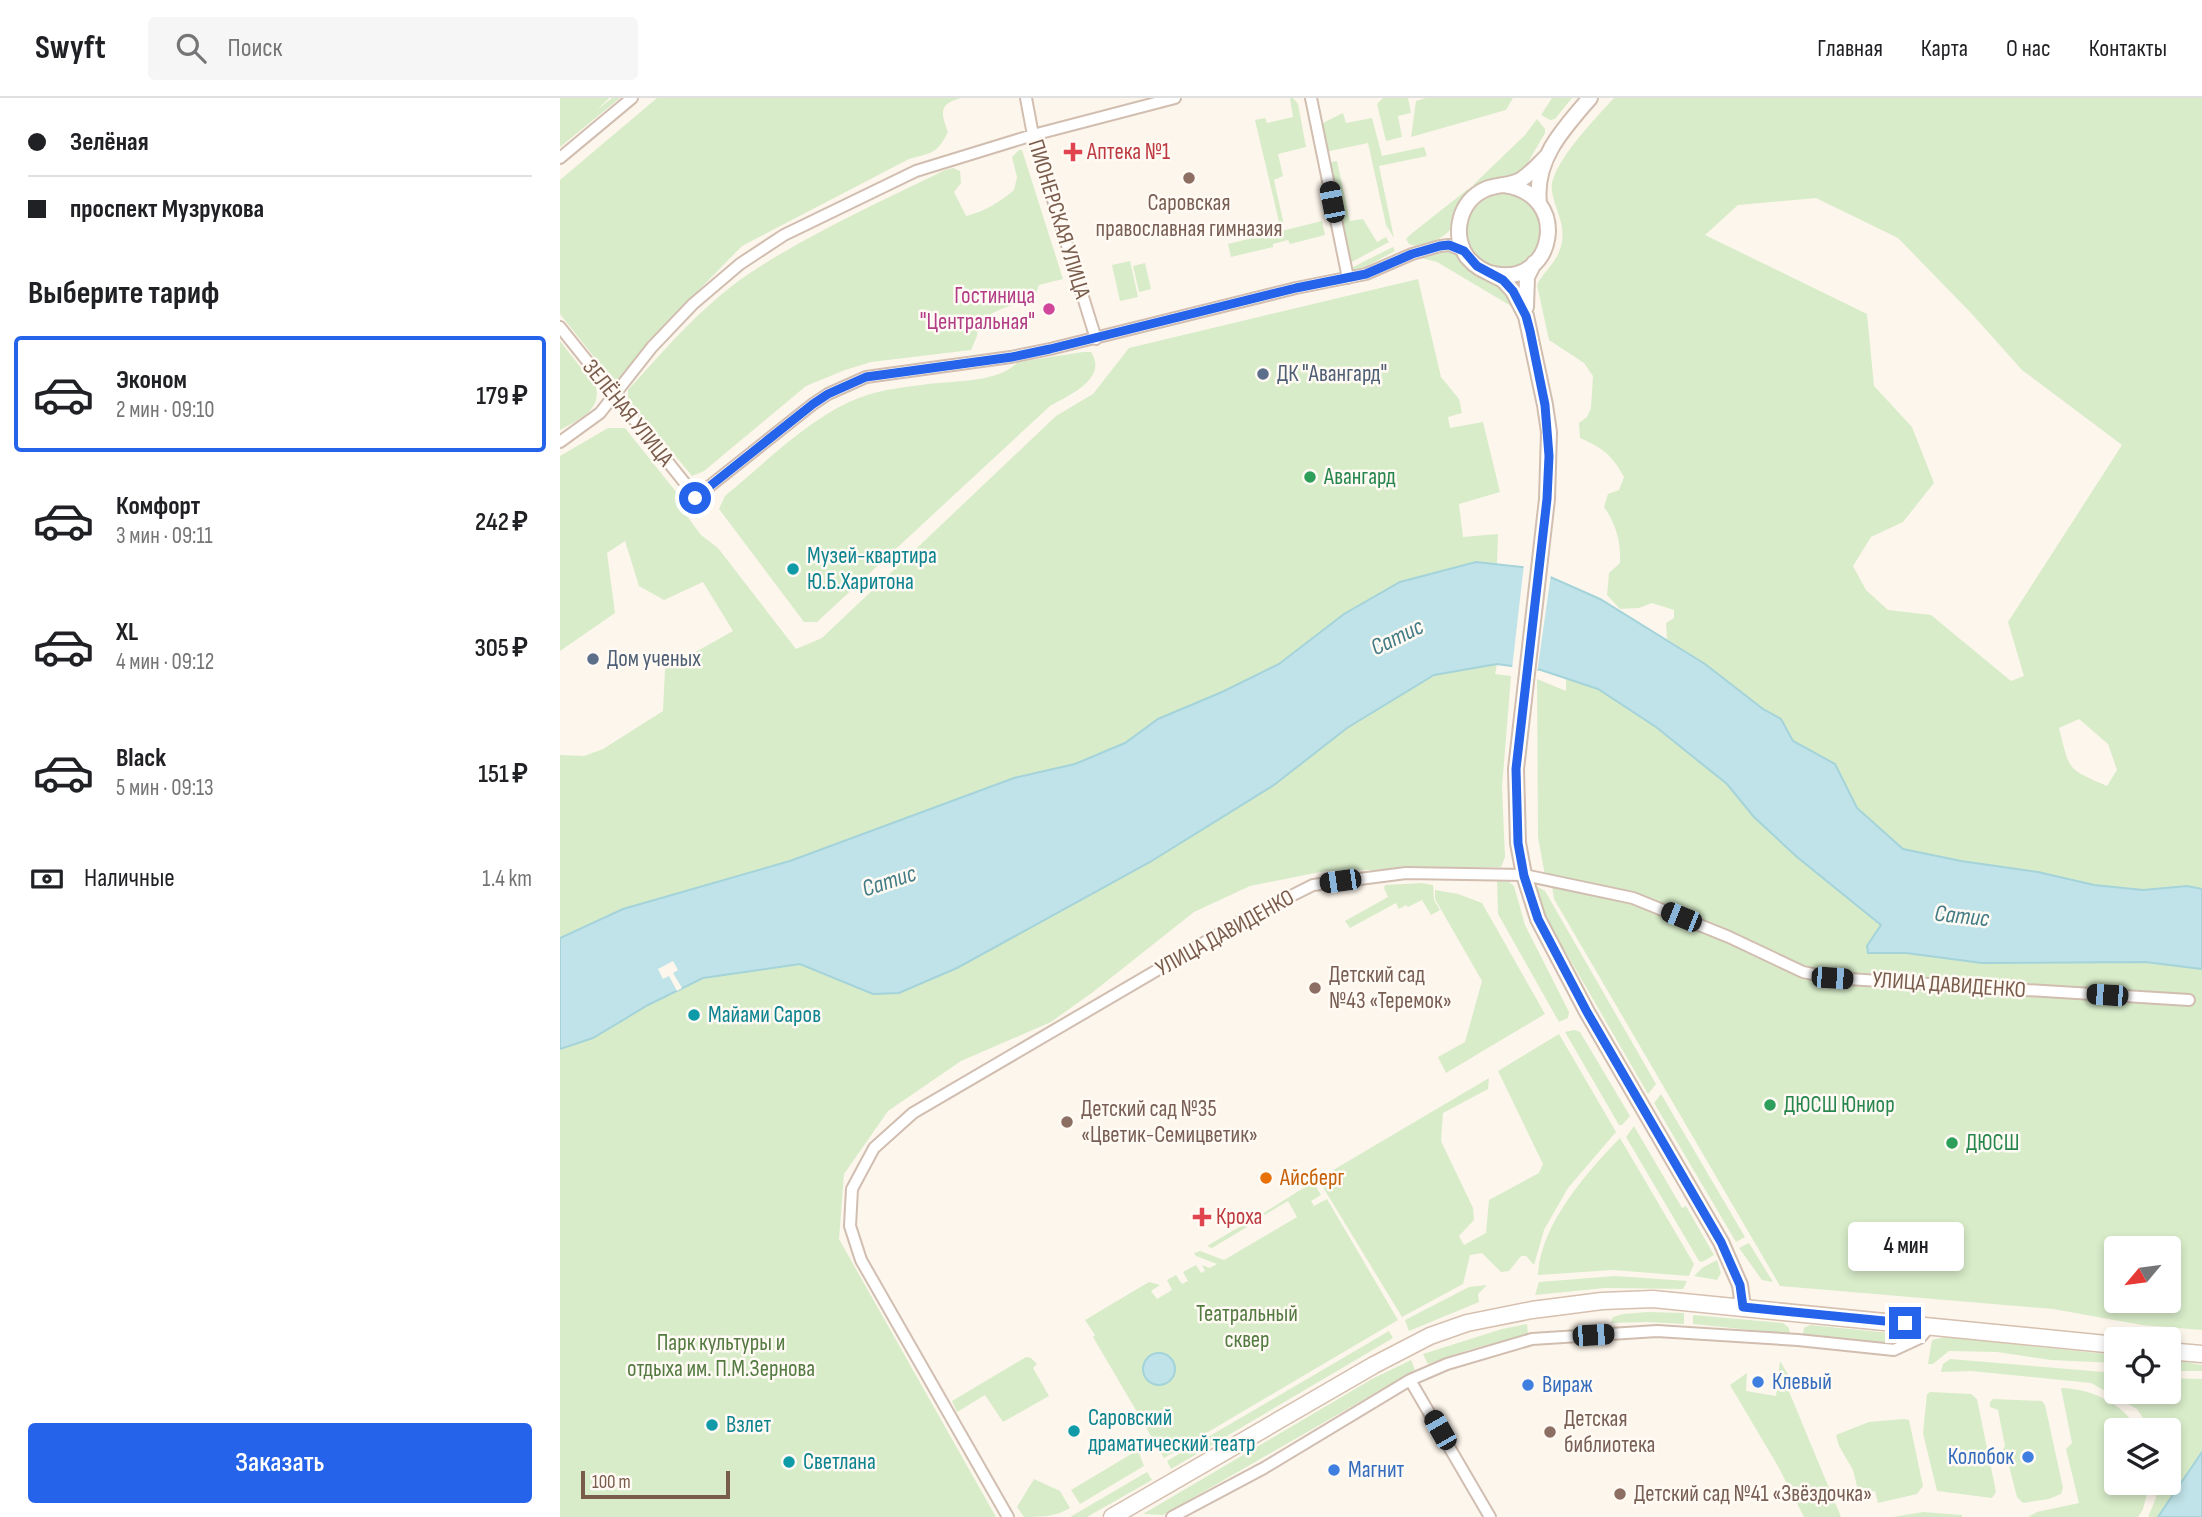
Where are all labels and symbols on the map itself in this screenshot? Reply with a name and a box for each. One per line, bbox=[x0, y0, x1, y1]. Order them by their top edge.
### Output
street label: ПИОНЕРСКАЯ УЛИЦА bbox=[1022, 136, 1097, 302]
place label: Аптека №1 bbox=[1086, 138, 1170, 166]
marker: Аптека №1 bbox=[1065, 144, 1081, 160]
marker: Саровская православная гимназия bbox=[1181, 170, 1197, 186]
car bbox=[1318, 179, 1347, 225]
place label: Саровская православная гимназия bbox=[1096, 189, 1282, 243]
place label: Гостиница "Центральная" bbox=[920, 282, 1035, 336]
marker: Гостиница "Центральная" bbox=[1041, 301, 1057, 317]
street label: ЗЕЛЁНАЯ УЛИЦА bbox=[576, 354, 680, 472]
place label: ДК "Авангард" bbox=[1277, 360, 1387, 388]
marker: ДК "Авангард" bbox=[1255, 366, 1271, 382]
place label: Авангард bbox=[1323, 463, 1396, 491]
marker: Авангард bbox=[1302, 469, 1318, 485]
route start bbox=[679, 482, 711, 514]
place label: Музей-квартира Ю.Б.Харитона bbox=[807, 542, 937, 596]
marker: Музей-квартира Ю.Б.Харитона bbox=[785, 561, 801, 577]
water label: Сатис bbox=[1366, 612, 1429, 662]
place label: Дом ученых bbox=[607, 645, 701, 673]
marker: Дом ученых bbox=[585, 651, 601, 667]
water label: Сатис bbox=[858, 858, 920, 903]
car bbox=[1318, 868, 1363, 894]
street label: УЛИЦА ДАВИДЕНКО bbox=[1151, 883, 1299, 983]
car bbox=[1658, 899, 1705, 935]
water label: Сатис bbox=[1933, 899, 1992, 933]
place label: Детский сад №43 «Теремок» bbox=[1329, 961, 1452, 1015]
car bbox=[1811, 966, 1854, 990]
street label: УЛИЦА ДАВИДЕНКО bbox=[1871, 966, 2027, 1004]
marker: Детский сад №43 «Теремок» bbox=[1307, 980, 1323, 996]
car bbox=[2086, 983, 2129, 1007]
place label: Майами Саров bbox=[708, 1001, 821, 1029]
marker: Майами Саров bbox=[686, 1007, 702, 1023]
place label: ДЮСШ Юниор bbox=[1784, 1091, 1895, 1119]
place label: Детский сад №35 «Цветик-Семицветик» bbox=[1081, 1095, 1258, 1149]
marker: ДЮСШ Юниор bbox=[1762, 1097, 1778, 1113]
marker: Детский сад №35 «Цветик-Семицветик» bbox=[1059, 1114, 1075, 1130]
place label: ДЮСШ bbox=[1966, 1129, 2019, 1157]
marker: ДЮСШ bbox=[1944, 1135, 1960, 1151]
place label: Айсберг bbox=[1279, 1164, 1344, 1192]
marker: Айсберг bbox=[1258, 1170, 1274, 1186]
place label: Кроха bbox=[1216, 1203, 1262, 1231]
marker: Кроха bbox=[1194, 1209, 1210, 1225]
callout: 4 мин bbox=[1847, 1222, 1963, 1270]
north arrow bbox=[2104, 1236, 2180, 1312]
park label: Театральный сквер bbox=[1196, 1300, 1298, 1354]
route end bbox=[1889, 1307, 1921, 1339]
car bbox=[1572, 1323, 1615, 1347]
park label: Парк культуры и отдыха им. П.М.Зернова bbox=[627, 1329, 815, 1383]
place label: Клевый bbox=[1772, 1368, 1832, 1396]
place label: Вираж bbox=[1542, 1371, 1593, 1399]
marker: Клевый bbox=[1750, 1374, 1766, 1390]
marker: Вираж bbox=[1520, 1377, 1536, 1393]
place label: Саровский драматический театр bbox=[1088, 1404, 1256, 1458]
place label: Детская библиотека bbox=[1564, 1405, 1655, 1459]
car bbox=[1421, 1407, 1460, 1453]
place label: Взлет bbox=[726, 1411, 771, 1439]
marker: Взлет bbox=[704, 1417, 720, 1433]
marker: Саровский драматический театр bbox=[1066, 1423, 1082, 1439]
marker: Детская библиотека bbox=[1542, 1424, 1558, 1440]
place label: Колобок bbox=[1948, 1443, 2014, 1471]
place label: Светлана bbox=[803, 1448, 876, 1476]
marker: Колобок bbox=[2020, 1449, 2036, 1465]
marker: Светлана bbox=[781, 1454, 797, 1470]
place label: Магнит bbox=[1348, 1456, 1405, 1484]
marker: Магнит bbox=[1326, 1462, 1342, 1478]
scale bar bbox=[581, 1468, 730, 1500]
place label: Детский сад №41 «Звёздочка» bbox=[1634, 1480, 1872, 1508]
marker: Детский сад №41 «Звёздочка» bbox=[1612, 1486, 1628, 1502]

